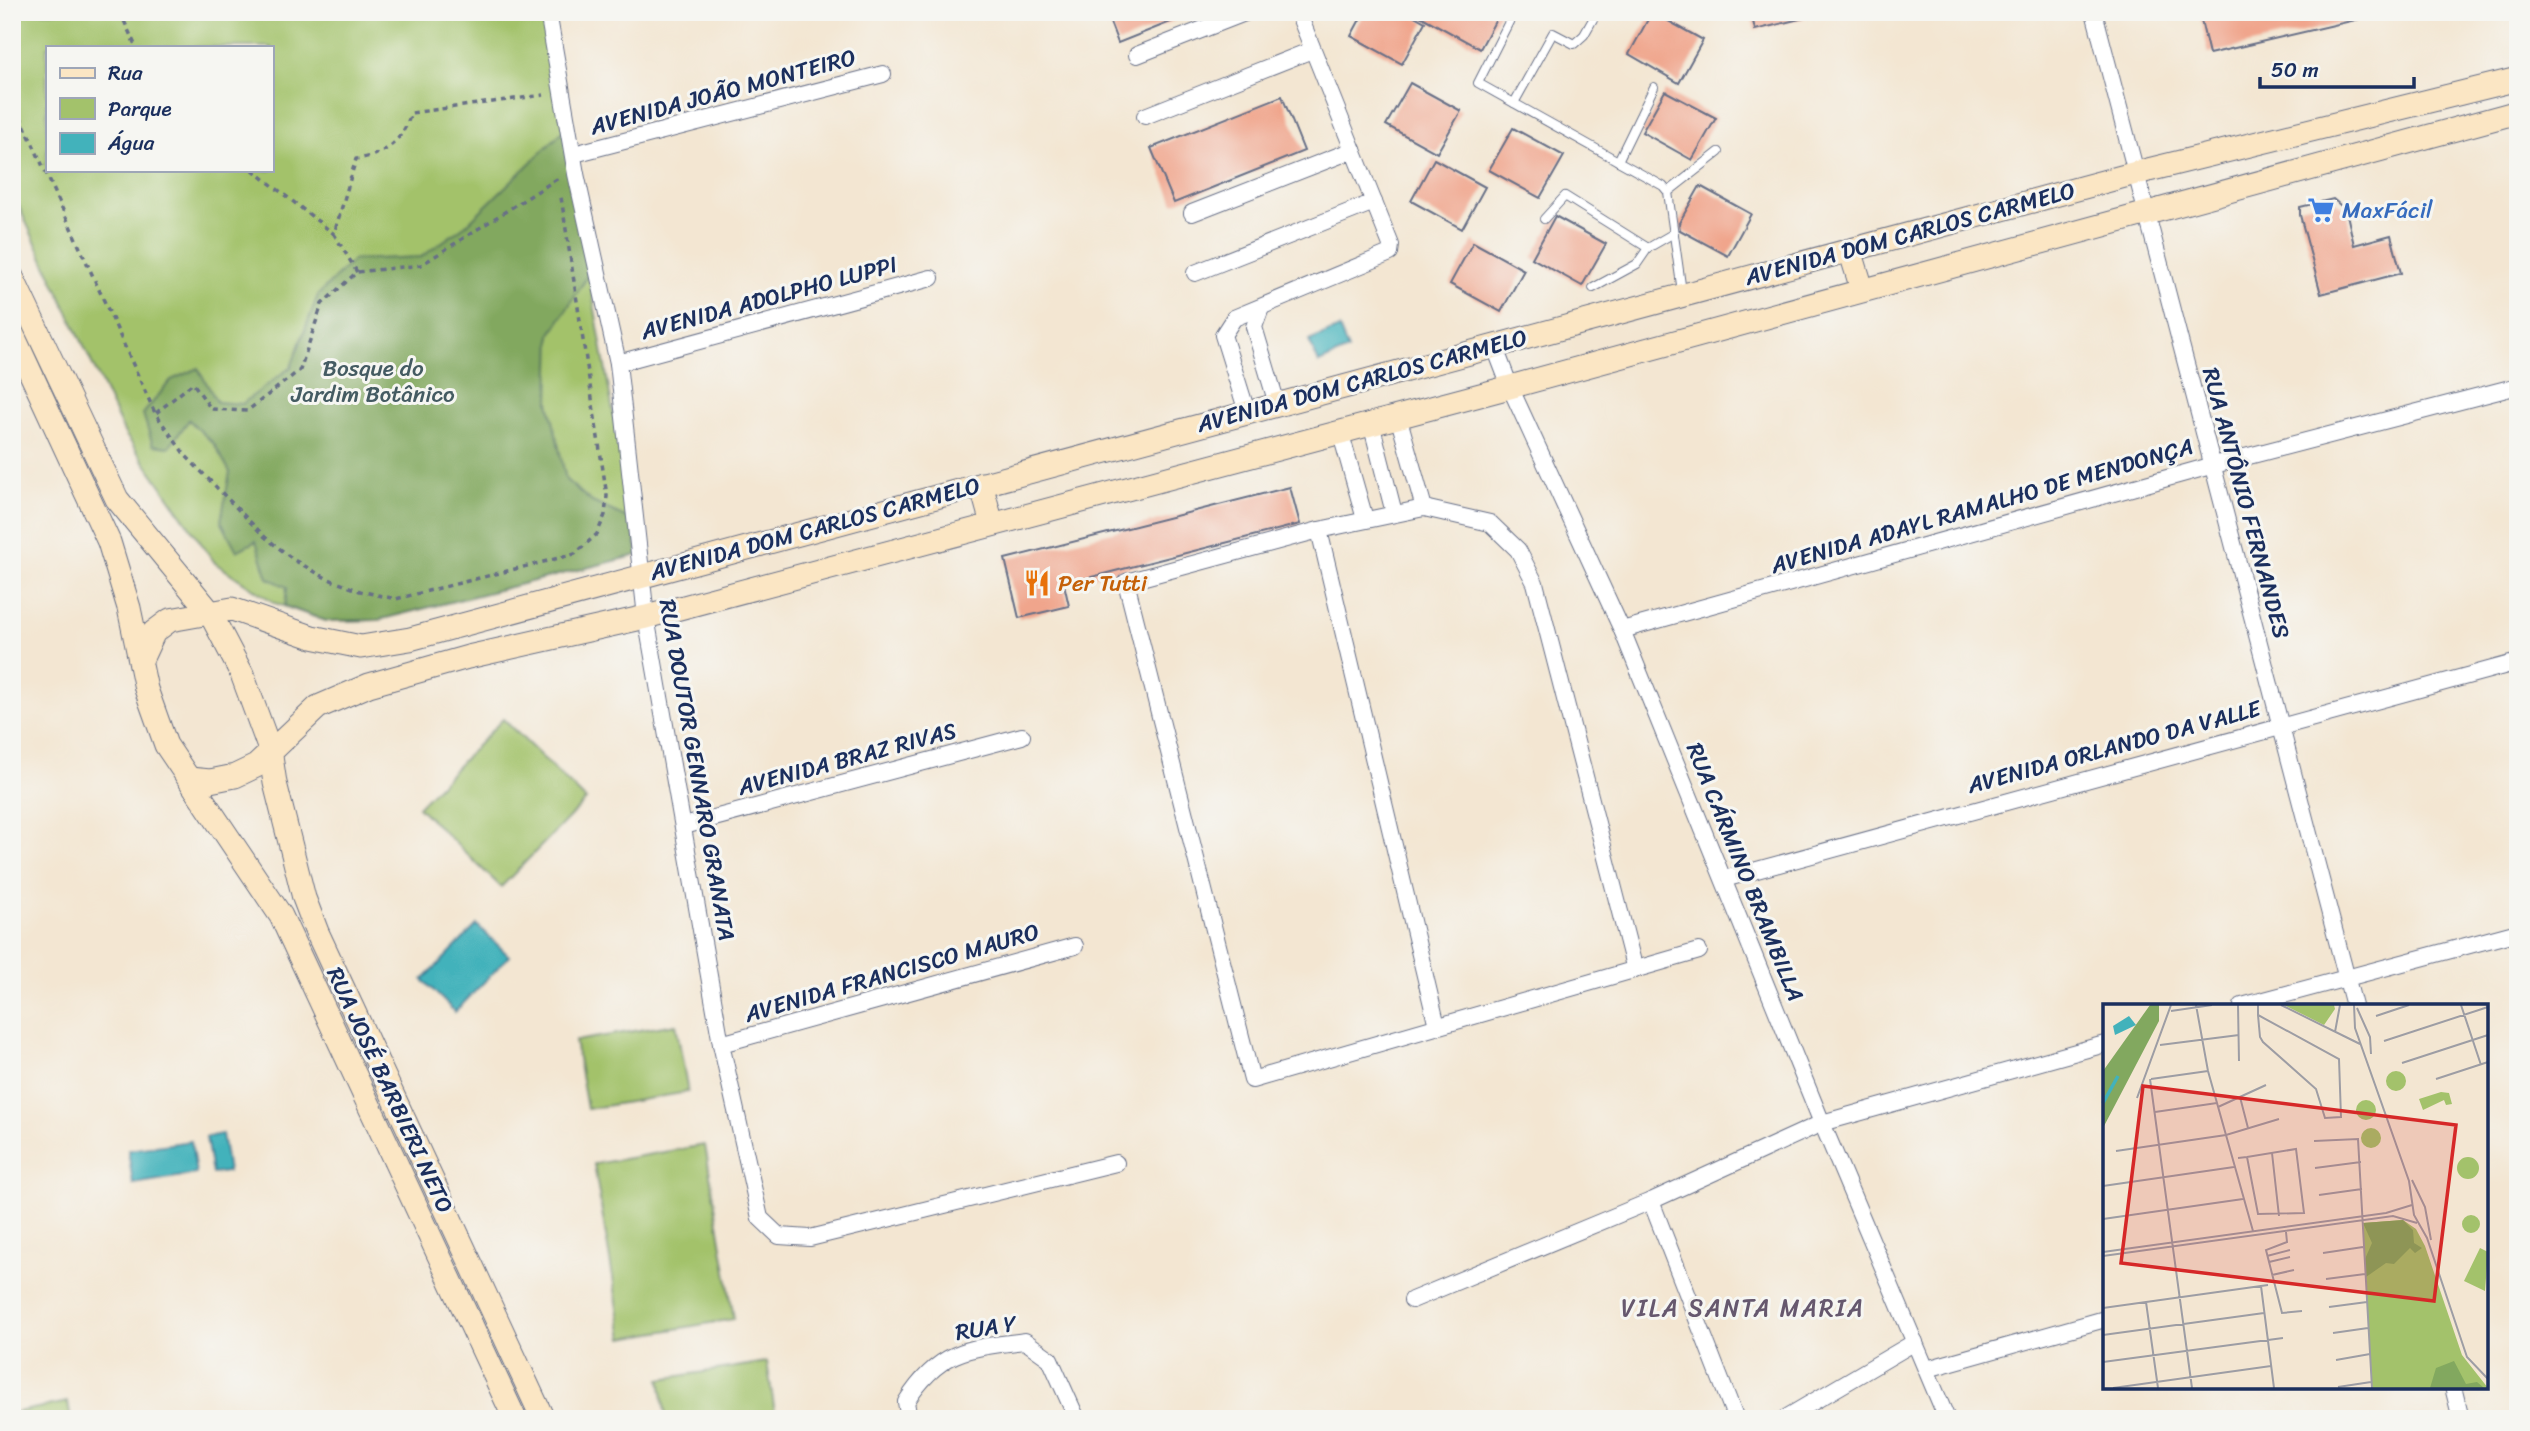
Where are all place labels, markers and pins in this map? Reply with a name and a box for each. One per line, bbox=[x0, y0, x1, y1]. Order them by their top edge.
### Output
place label: MaxFácil bbox=[2342, 190, 2433, 231]
supermarket icon: MaxFácil bbox=[2306, 195, 2336, 225]
place label: Per Tutti bbox=[1058, 563, 1148, 604]
restaurant icon: Per Tutti bbox=[1022, 568, 1052, 598]

